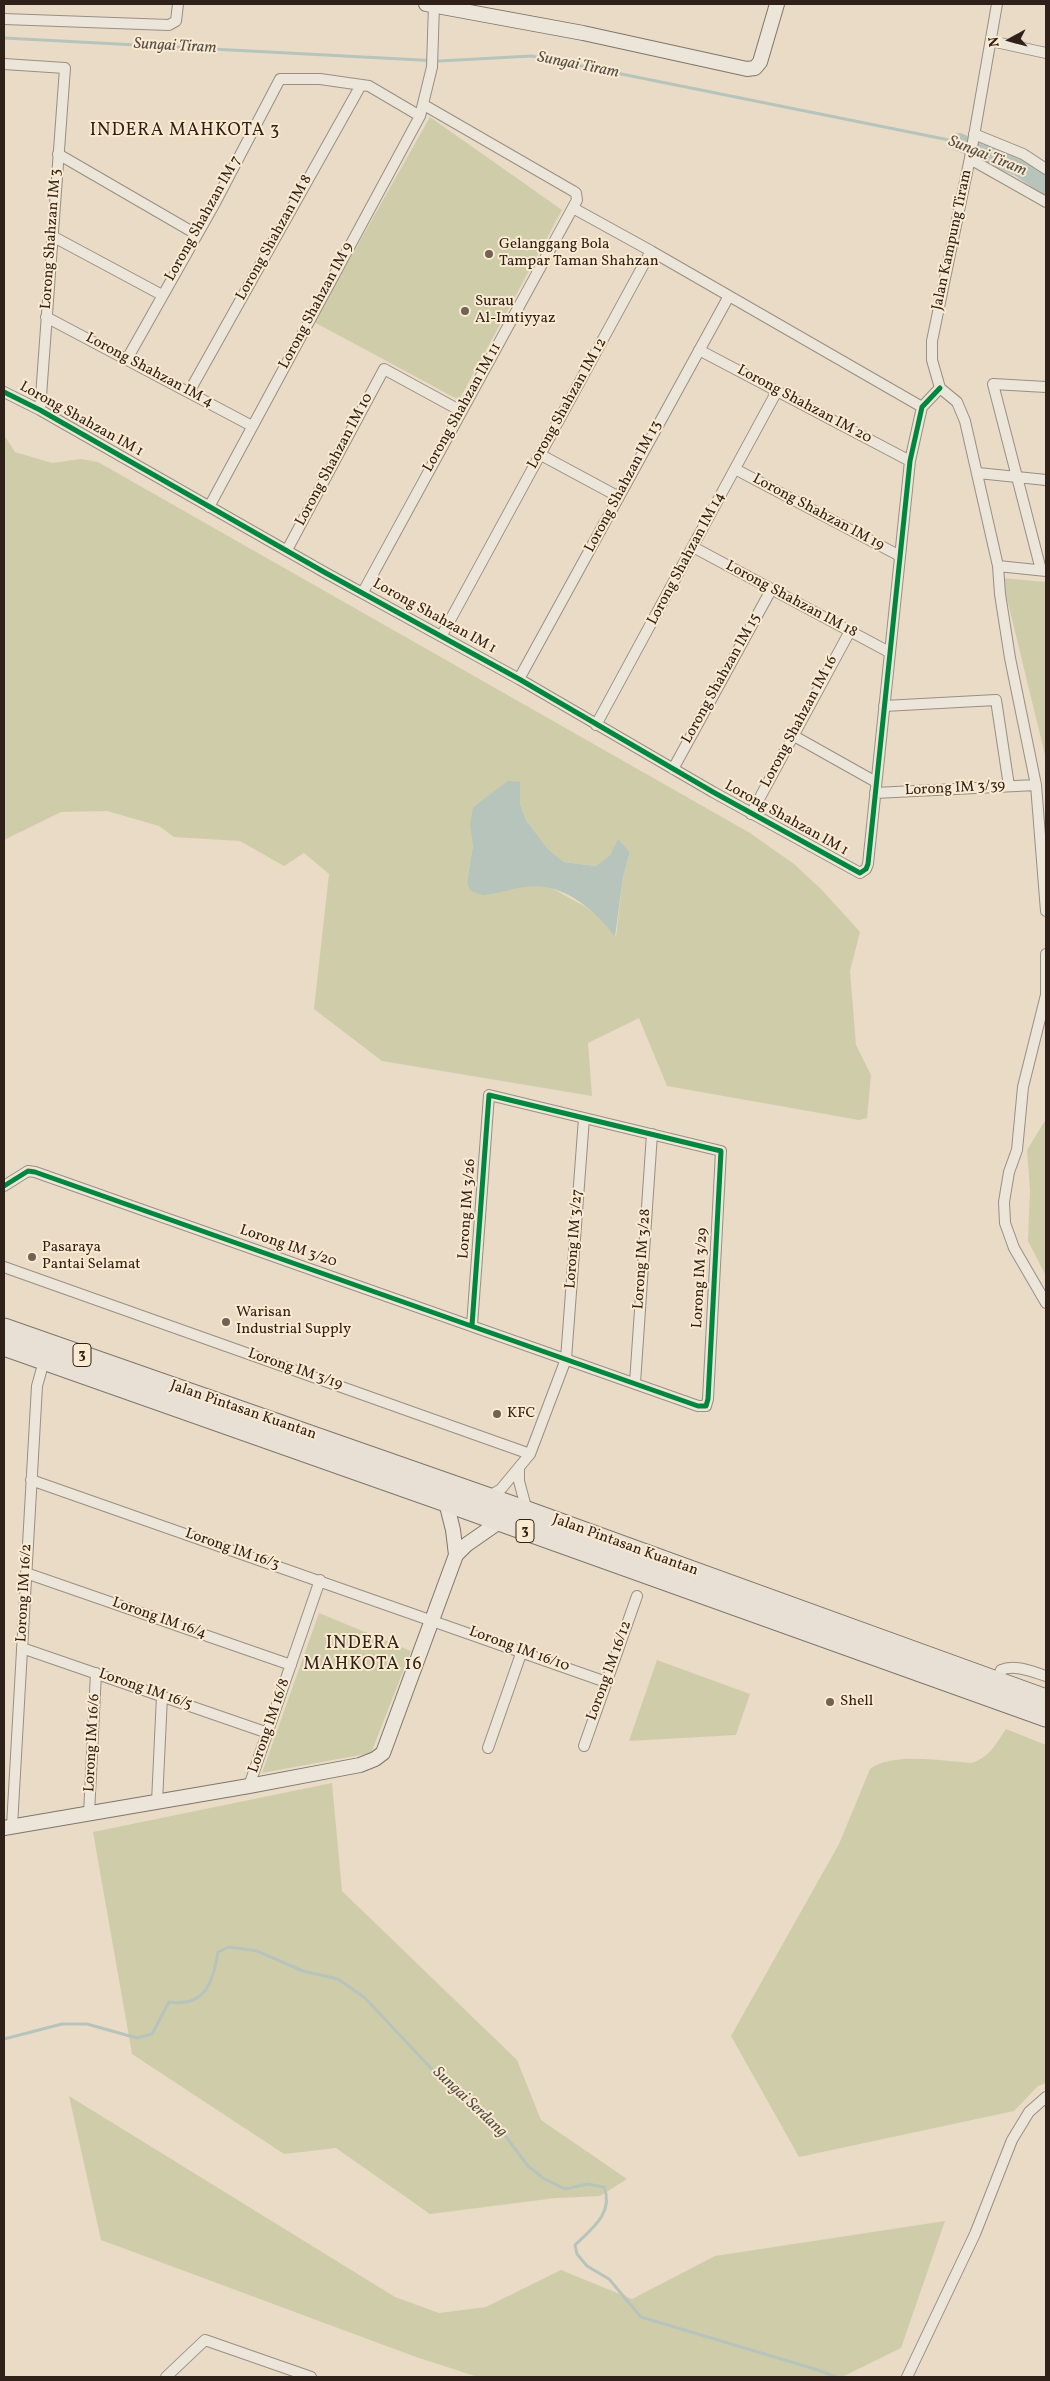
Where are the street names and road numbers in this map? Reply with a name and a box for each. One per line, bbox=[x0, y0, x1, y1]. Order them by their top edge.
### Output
street label: Lorong Shahzan IM 7 bbox=[162, 153, 246, 285]
street label: Lorong Shahzan IM 3 bbox=[38, 168, 66, 310]
street label: Jalan Kampung Tiram bbox=[929, 168, 977, 312]
street label: Lorong Shahzan IM 8 bbox=[233, 172, 317, 304]
street label: Lorong Shahzan IM 9 bbox=[276, 240, 358, 372]
street label: Lorong Shahzan IM 4 bbox=[82, 330, 216, 412]
street label: Lorong Shahzan IM 12 bbox=[524, 335, 612, 473]
street label: Lorong Shahzan IM 11 bbox=[420, 340, 506, 476]
street label: Lorong Shahzan IM 20 bbox=[734, 362, 874, 448]
street label: Lorong Shahzan IM 1 bbox=[16, 378, 146, 462]
street label: Lorong Shahzan IM 10 bbox=[292, 390, 378, 530]
street label: Lorong Shahzan IM 13 bbox=[582, 418, 666, 556]
street label: Lorong Shahzan IM 19 bbox=[749, 471, 887, 555]
street label: Lorong Shahzan IM 14 bbox=[644, 489, 730, 629]
street label: Lorong Shahzan IM 18 bbox=[722, 558, 860, 642]
street label: Lorong Shahzan IM 1 bbox=[369, 575, 499, 659]
street label: Lorong Shahzan IM 15 bbox=[679, 611, 765, 747]
street label: Lorong Shahzan IM 16 bbox=[758, 653, 842, 791]
street label: Lorong Shahzan IM 1 bbox=[721, 777, 851, 861]
street label: Lorong IM 3/39 bbox=[904, 777, 1006, 801]
street label: Lorong IM 3/26 bbox=[456, 1158, 480, 1260]
street label: Lorong IM 3/27 bbox=[563, 1189, 587, 1289]
street label: Lorong IM 3/28 bbox=[631, 1208, 655, 1310]
street label: Lorong IM 3/20 bbox=[237, 1222, 339, 1272]
street label: Lorong IM 3/29 bbox=[689, 1227, 713, 1329]
road number: 3 bbox=[73, 1344, 91, 1366]
street label: Lorong IM 3/19 bbox=[245, 1345, 345, 1395]
street label: Jalan Pintasan Kuantan bbox=[167, 1377, 319, 1445]
street label: Jalan Pintasan Kuantan bbox=[550, 1511, 700, 1581]
road number: 3 bbox=[516, 1520, 534, 1542]
street label: Lorong IM 16/3 bbox=[182, 1525, 282, 1575]
street label: Lorong IM 16/2 bbox=[13, 1543, 37, 1643]
street label: Lorong IM 16/4 bbox=[110, 1594, 208, 1644]
street label: Lorong IM 16/12 bbox=[584, 1619, 636, 1723]
street label: Lorong IM 16/10 bbox=[466, 1623, 572, 1677]
street label: Lorong IM 16/5 bbox=[96, 1666, 194, 1714]
street label: Lorong IM 16/8 bbox=[245, 1676, 295, 1776]
street label: Lorong IM 16/6 bbox=[81, 1693, 105, 1793]

